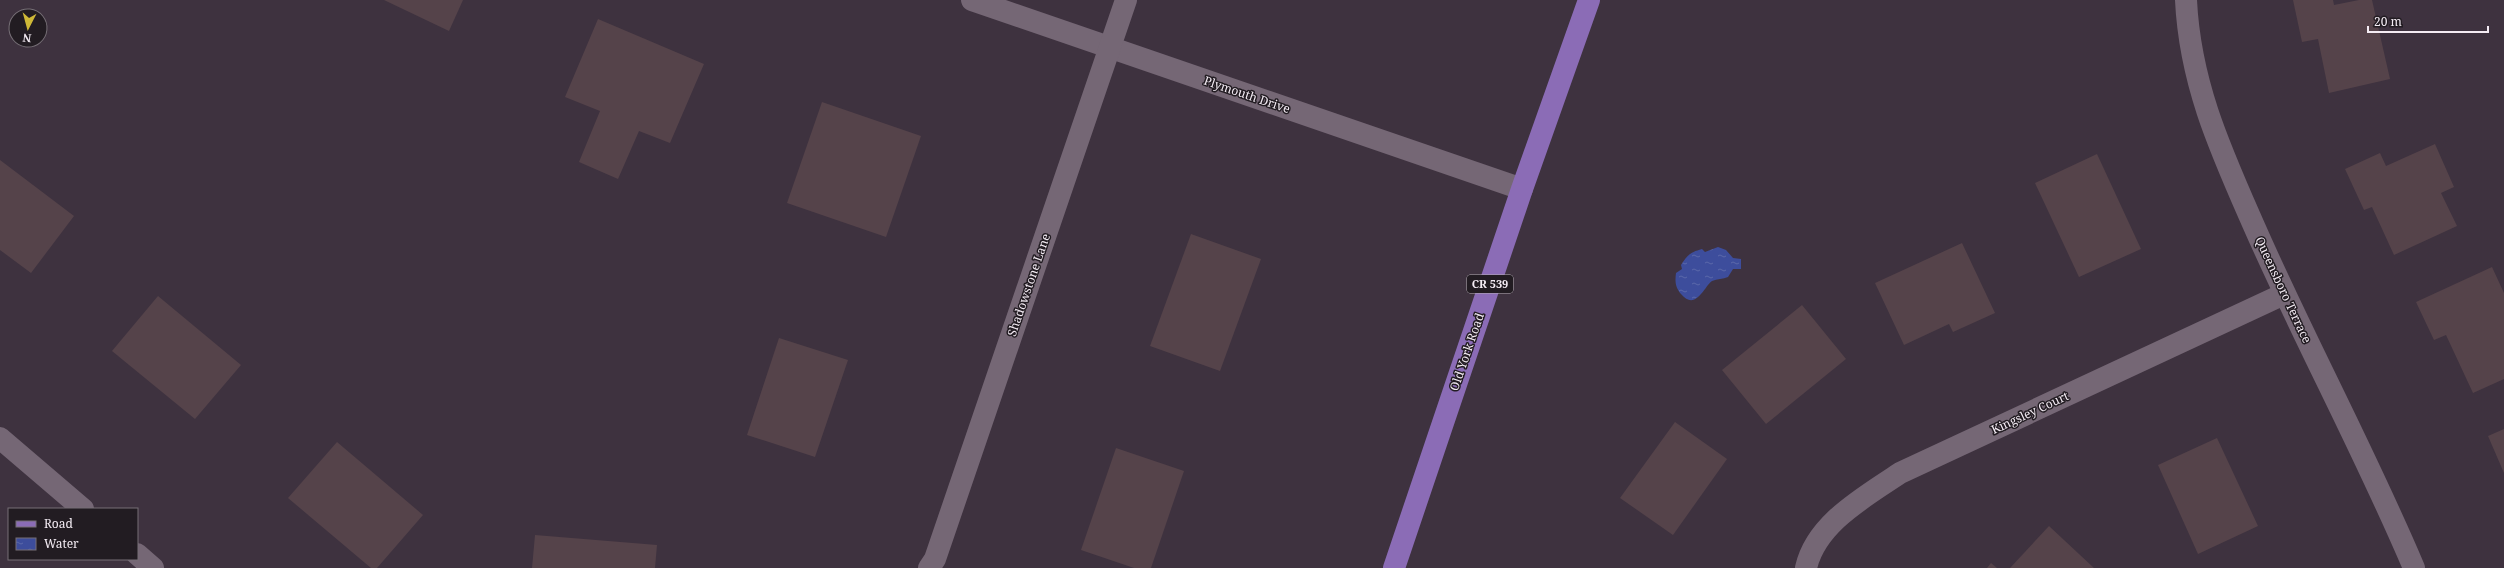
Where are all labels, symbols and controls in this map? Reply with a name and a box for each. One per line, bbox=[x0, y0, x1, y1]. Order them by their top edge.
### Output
north arrow bbox=[8, 8, 48, 48]
scale bar bbox=[2368, 8, 2488, 34]
text: 20 m bbox=[2374, 13, 2402, 30]
text: N bbox=[21, 30, 32, 46]
street label: Plymouth Drive bbox=[1202, 72, 1293, 117]
street label: Shadowstone Lane bbox=[1003, 231, 1054, 339]
street label: Queensboro Terrace bbox=[2251, 234, 2316, 346]
road number: CR 539 bbox=[1467, 275, 1513, 293]
street label: Old York Road bbox=[1445, 310, 1488, 393]
street label: Kingsley Court bbox=[1988, 387, 2071, 438]
legend bbox=[8, 508, 138, 560]
text: Road bbox=[44, 515, 74, 532]
text: Water bbox=[44, 535, 79, 552]

